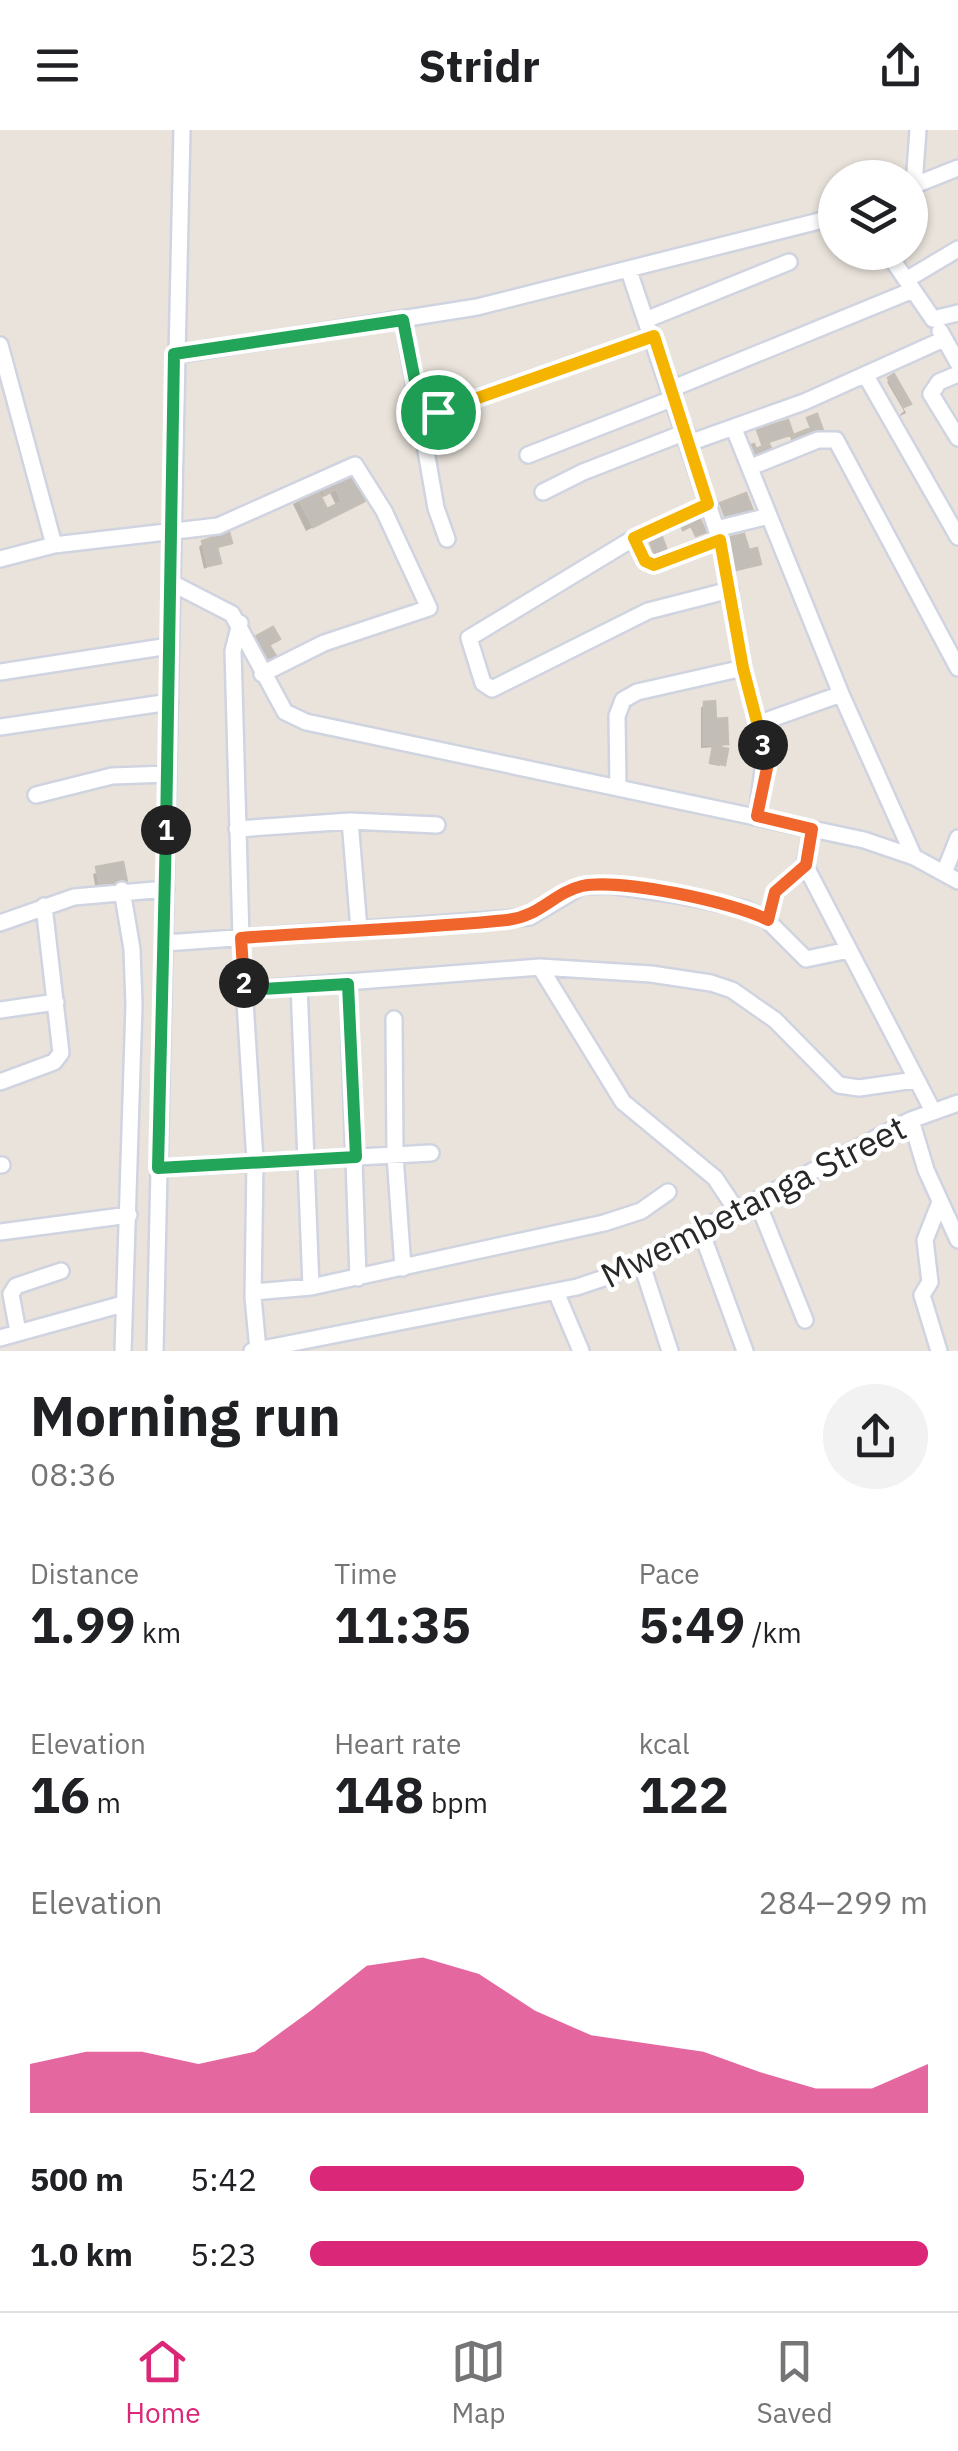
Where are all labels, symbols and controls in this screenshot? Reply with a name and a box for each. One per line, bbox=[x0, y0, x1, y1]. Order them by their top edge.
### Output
text: Stridr bbox=[418, 36, 540, 94]
icon: menu bbox=[30, 38, 85, 93]
icon: share bbox=[873, 38, 928, 93]
map controls bbox=[818, 160, 928, 270]
button: layers bbox=[818, 160, 928, 270]
pin bbox=[396, 370, 481, 455]
icon: arrive bbox=[411, 385, 466, 440]
pin: 3 bbox=[738, 720, 788, 770]
text: 3 bbox=[755, 726, 771, 763]
pin: 1 bbox=[141, 805, 191, 855]
text: 1 bbox=[158, 811, 174, 848]
pin: 2 bbox=[219, 958, 269, 1008]
text: 2 bbox=[236, 964, 252, 1001]
street label: Mwembetanga Street bbox=[593, 1104, 913, 1298]
text: Morning run bbox=[30, 1380, 341, 1451]
button: share bbox=[823, 1384, 928, 1489]
text: 08:36 bbox=[30, 1453, 116, 1495]
text: Distance bbox=[30, 1555, 139, 1592]
text: Time bbox=[334, 1555, 397, 1592]
text: Pace bbox=[639, 1555, 700, 1592]
text: 1.99 bbox=[30, 1592, 136, 1657]
text: 11:35 bbox=[334, 1592, 471, 1657]
text: 5:49 bbox=[639, 1592, 745, 1657]
text: km bbox=[136, 1614, 181, 1651]
text: /km bbox=[745, 1614, 802, 1651]
text: Elevation bbox=[30, 1725, 146, 1762]
text: Heart rate bbox=[334, 1725, 461, 1762]
text: kcal bbox=[639, 1725, 690, 1762]
text: 16 bbox=[30, 1762, 90, 1827]
text: 148 bbox=[334, 1762, 424, 1827]
text: 122 bbox=[639, 1762, 729, 1827]
text: m bbox=[90, 1784, 121, 1821]
text: bpm bbox=[424, 1784, 488, 1821]
text: Elevation bbox=[30, 1881, 163, 1923]
text: 284–299 m bbox=[758, 1881, 928, 1923]
text: 500 m bbox=[30, 2158, 124, 2200]
text: 5:42 bbox=[190, 2158, 257, 2200]
text: 1.0 km bbox=[30, 2233, 133, 2275]
text: 5:23 bbox=[190, 2233, 257, 2275]
tab: Home bbox=[125, 2334, 201, 2431]
tab: Map bbox=[451, 2334, 506, 2431]
tab: Saved bbox=[757, 2334, 833, 2431]

